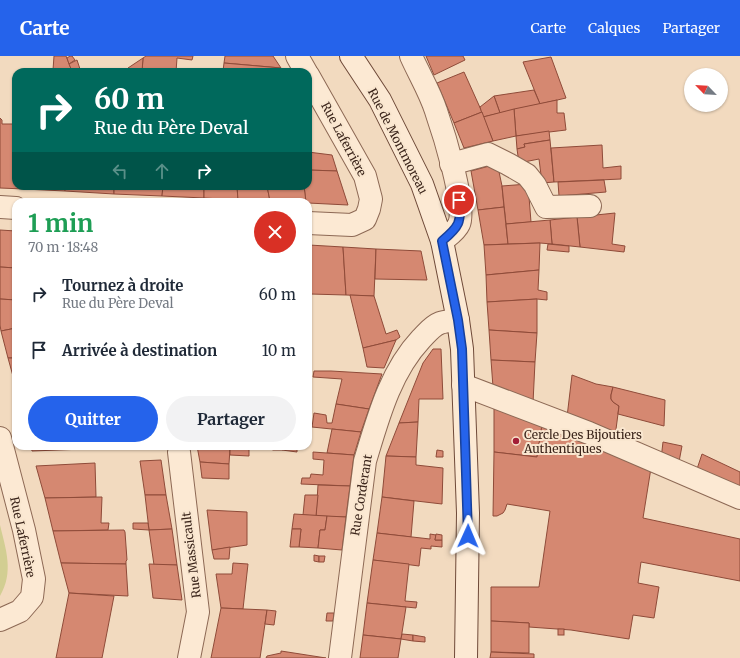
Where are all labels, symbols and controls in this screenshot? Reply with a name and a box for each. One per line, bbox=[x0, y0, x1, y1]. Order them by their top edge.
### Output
text: Carte bbox=[20, 16, 70, 40]
text: Carte bbox=[530, 19, 566, 37]
text: Calques bbox=[588, 19, 640, 37]
text: Partager bbox=[662, 19, 720, 37]
north arrow bbox=[684, 68, 728, 112]
map controls bbox=[684, 68, 728, 112]
text: 60 m bbox=[94, 81, 164, 117]
icon: right bbox=[28, 84, 80, 136]
street label: Rue de Montmoreau bbox=[365, 86, 431, 197]
street label: Rue Laferrière bbox=[318, 99, 370, 179]
text: Rue du Père Deval bbox=[94, 116, 249, 139]
icon: left bbox=[109, 160, 131, 182]
icon: ahead bbox=[151, 160, 173, 182]
icon: right bbox=[193, 160, 215, 182]
pin bbox=[442, 183, 476, 217]
icon: arrive bbox=[448, 189, 470, 211]
text: 1 min bbox=[28, 208, 93, 239]
button: close bbox=[254, 211, 296, 253]
text: 70 m · 18:48 bbox=[28, 239, 98, 256]
text: Tournez à droite bbox=[62, 276, 183, 295]
icon: right bbox=[28, 283, 50, 305]
text: 60 m bbox=[259, 285, 296, 304]
text: Rue du Père Deval bbox=[62, 295, 174, 312]
icon: arrive bbox=[28, 339, 50, 361]
text: Arrivée à destination bbox=[62, 341, 217, 360]
text: 10 m bbox=[262, 341, 296, 360]
button: Quitter bbox=[28, 396, 158, 442]
button: Partager bbox=[166, 396, 296, 442]
place label: Cercle Des Bijoutiers Authentiques bbox=[523, 427, 642, 456]
marker: Cercle Des Bijoutiers Authentiques bbox=[511, 436, 521, 446]
street label: Rue Corderant bbox=[347, 453, 375, 537]
street label: Rue Laferrière bbox=[7, 495, 39, 579]
street label: Rue Massicault bbox=[178, 511, 204, 599]
position arrow bbox=[447, 515, 489, 557]

